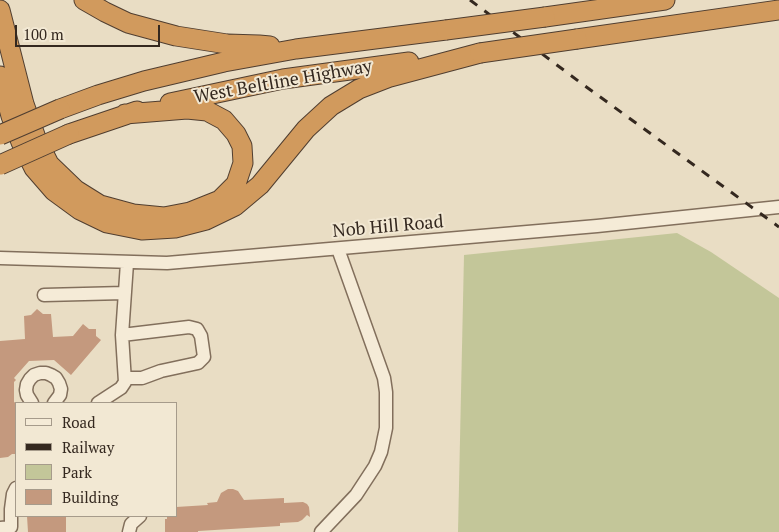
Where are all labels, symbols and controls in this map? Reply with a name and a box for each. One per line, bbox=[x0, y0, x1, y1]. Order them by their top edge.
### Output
scale bar bbox=[18, 15, 162, 47]
text: 100 m bbox=[23, 24, 64, 44]
street label: West Beltline Highway bbox=[192, 56, 374, 108]
street label: Nob Hill Road bbox=[332, 211, 444, 243]
legend bbox=[15, 402, 178, 517]
text: Road bbox=[62, 412, 95, 432]
text: Railway bbox=[62, 437, 114, 457]
text: Park bbox=[62, 462, 92, 482]
text: Building bbox=[62, 487, 119, 507]

